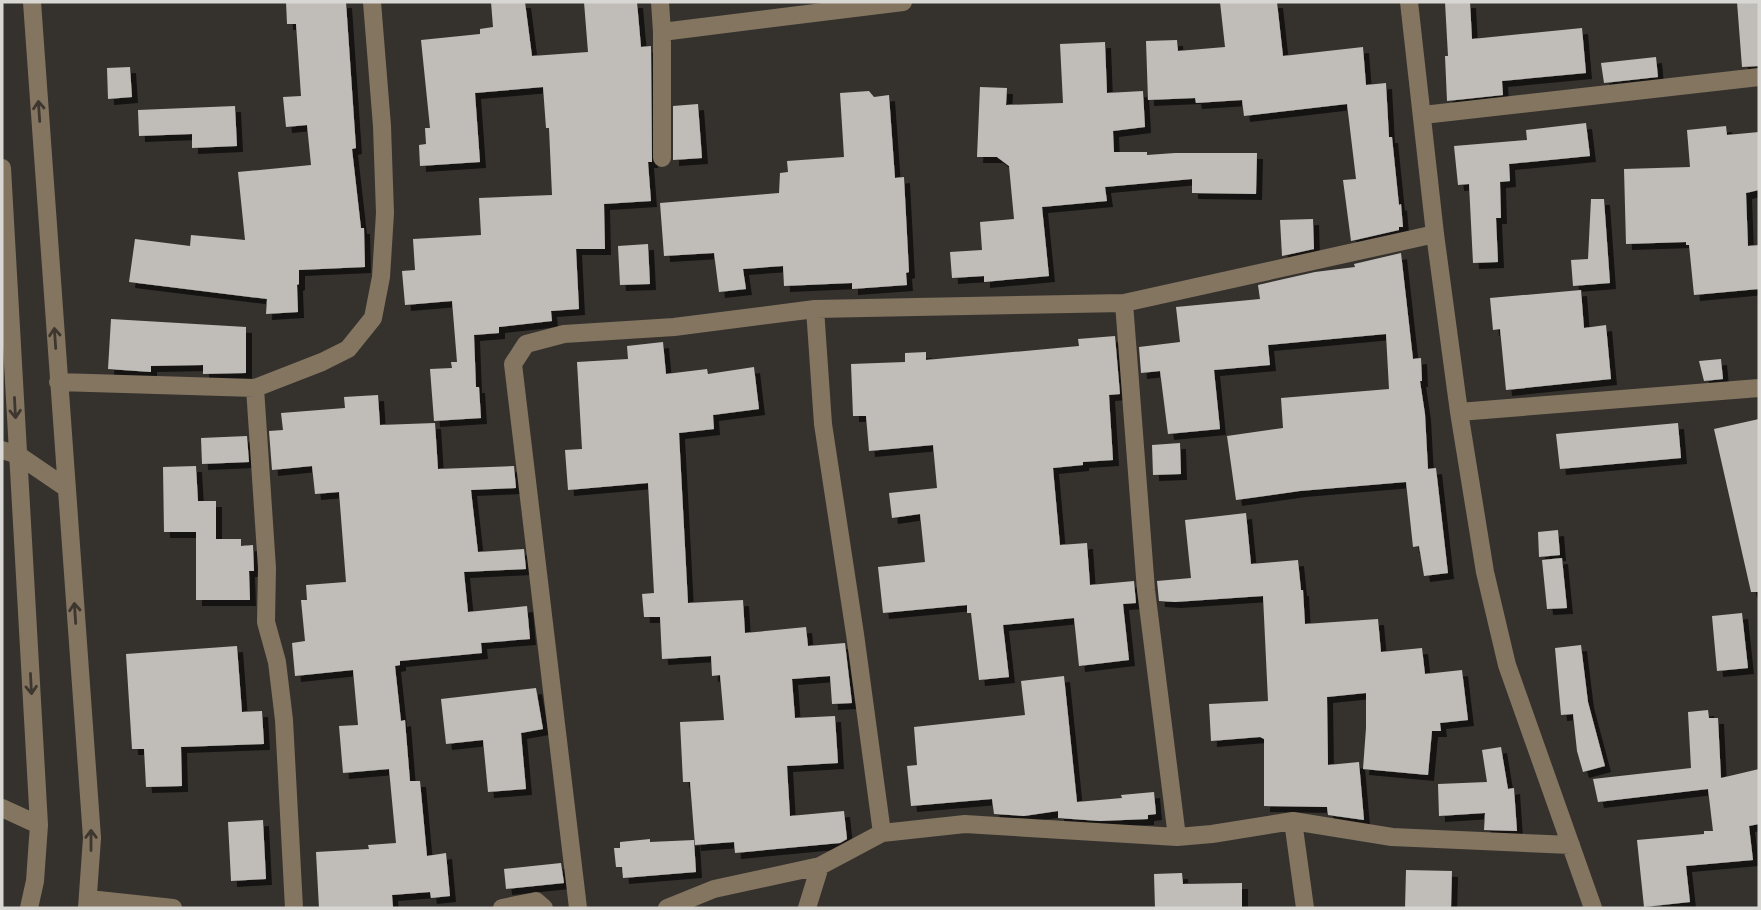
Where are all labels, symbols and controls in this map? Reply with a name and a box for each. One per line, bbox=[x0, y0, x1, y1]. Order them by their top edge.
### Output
one-way arrow bbox=[32, 100, 45, 123]
one-way arrow bbox=[48, 326, 61, 349]
one-way arrow bbox=[9, 396, 22, 419]
one-way arrow bbox=[68, 603, 81, 625]
one-way arrow bbox=[24, 672, 37, 695]
one-way arrow bbox=[84, 829, 98, 852]

